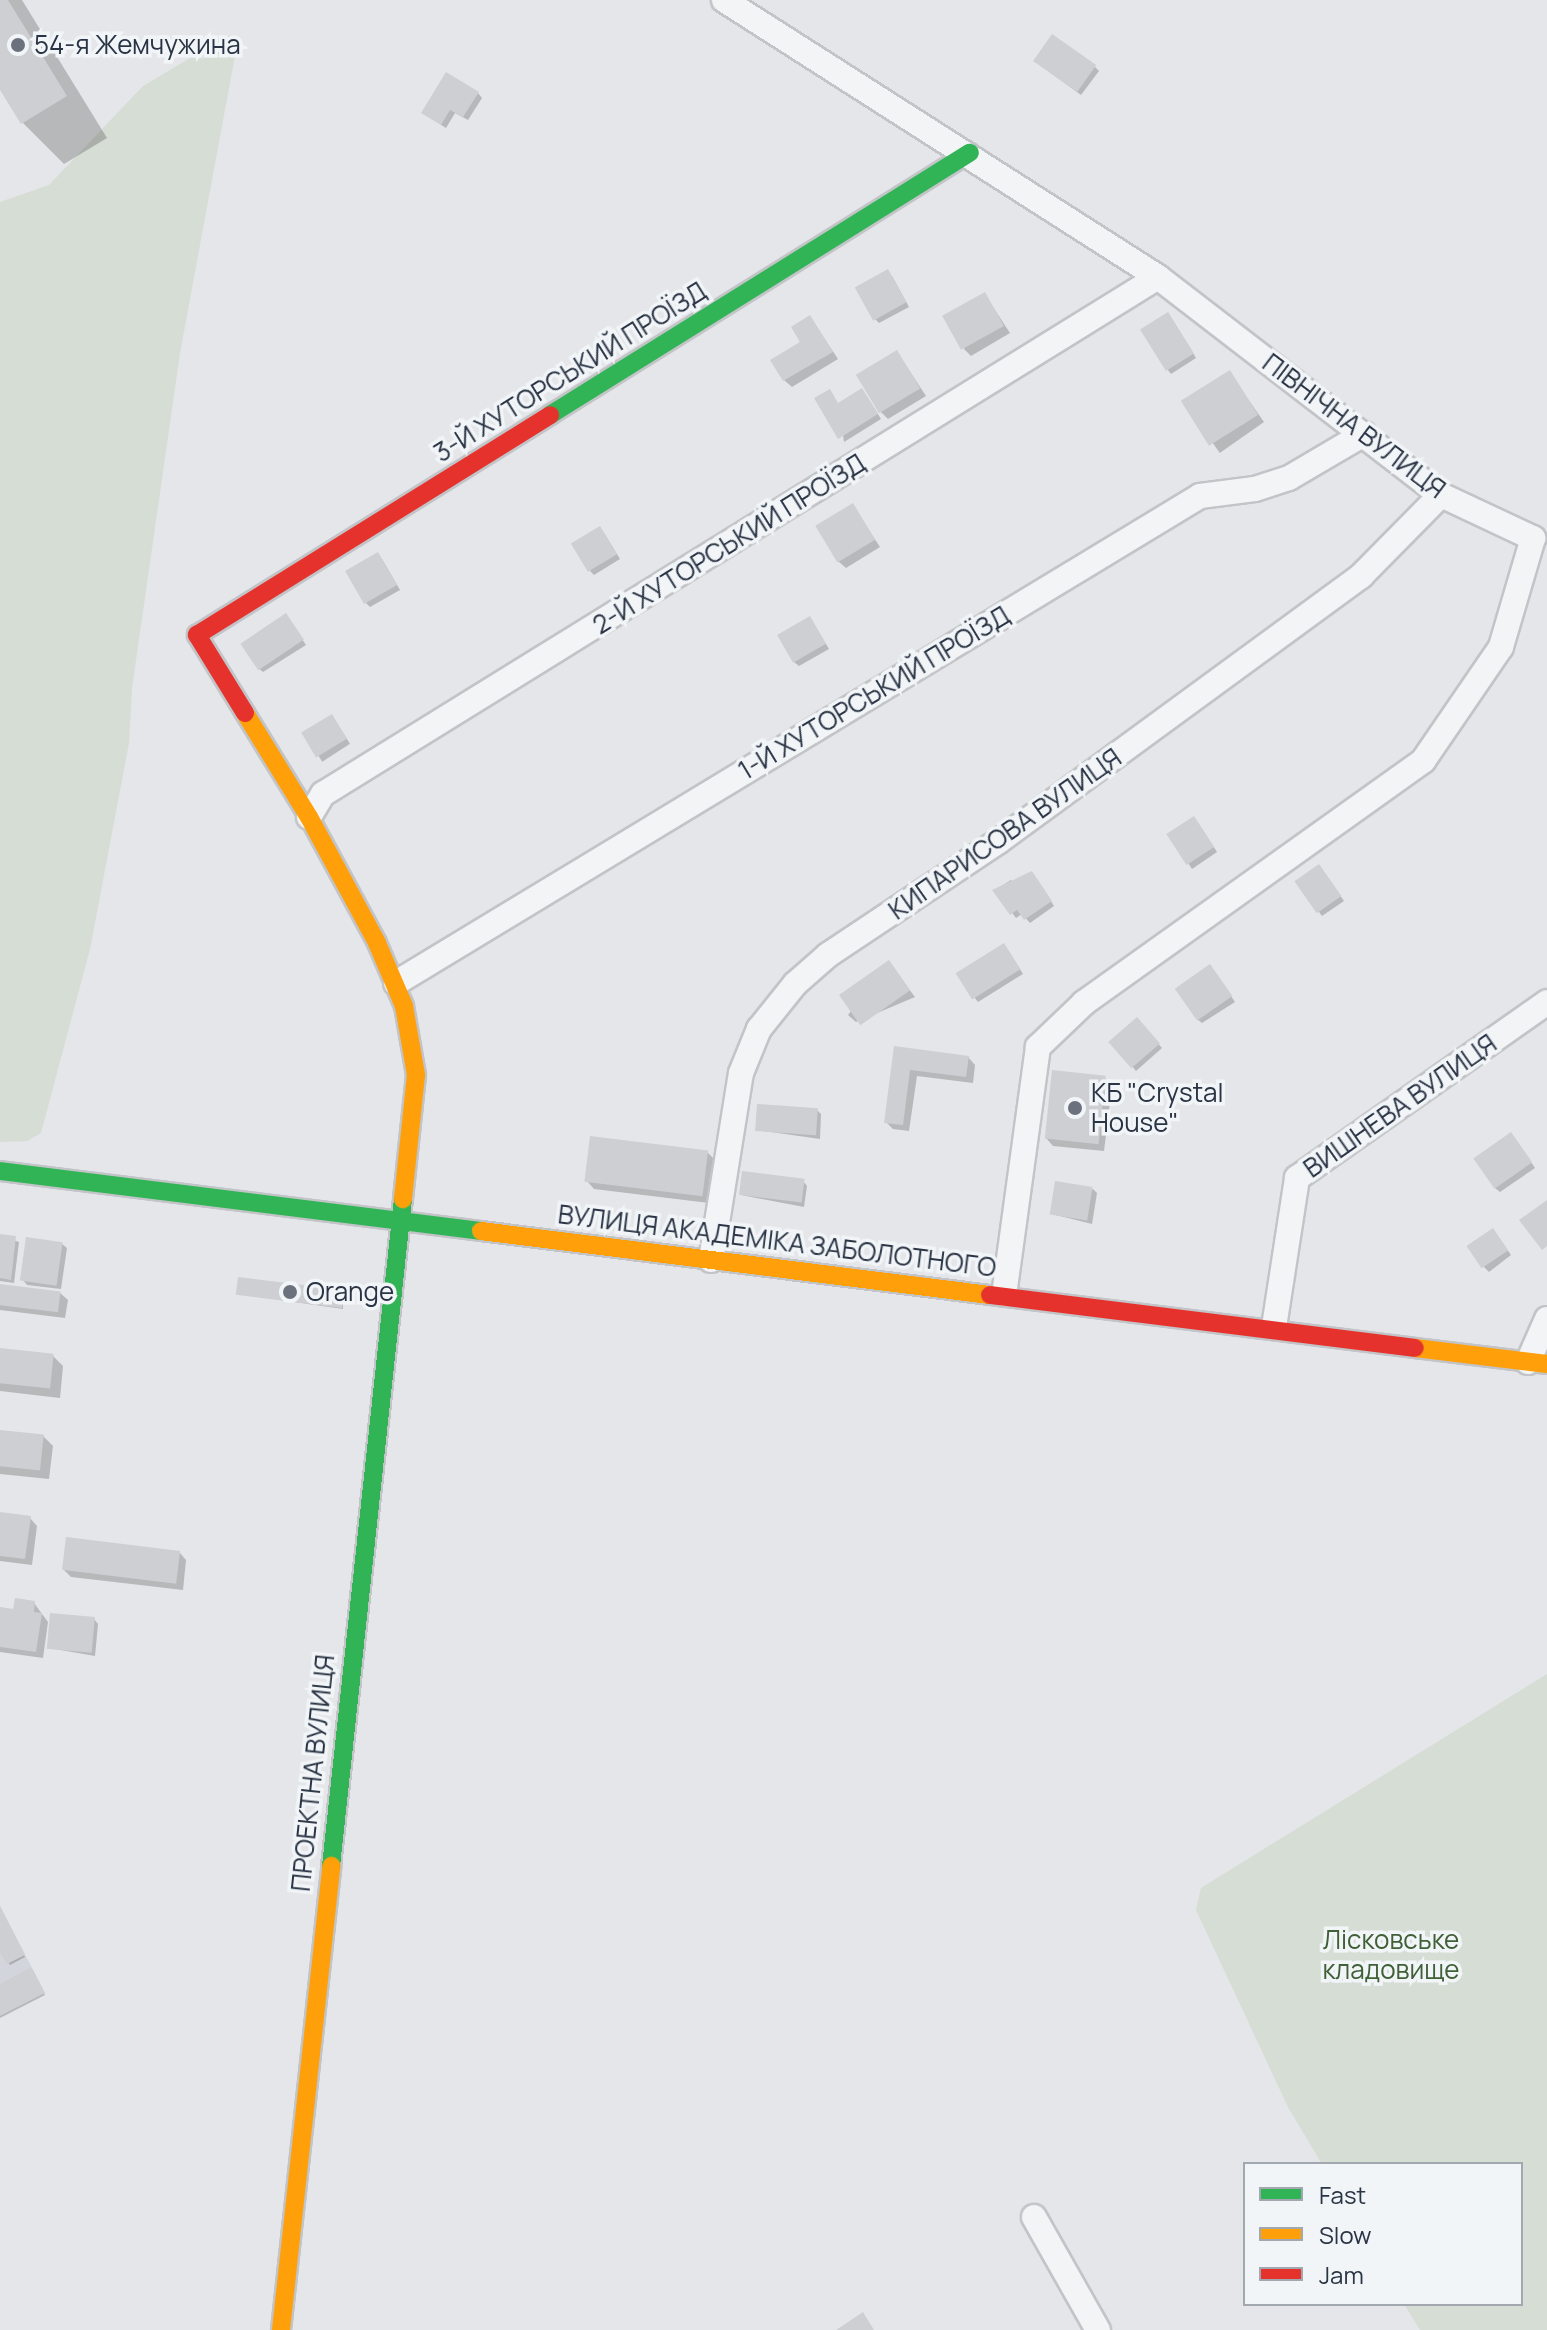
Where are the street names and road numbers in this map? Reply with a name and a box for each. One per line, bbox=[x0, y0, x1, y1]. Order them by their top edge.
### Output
street label: 3-Й ХУТОРСЬКИЙ ПРОЇЗД bbox=[428, 275, 712, 469]
street label: ПІВНІЧНА ВУЛИЦЯ bbox=[1256, 347, 1452, 505]
street label: 2-Й ХУТОРСЬКИЙ ПРОЇЗД bbox=[587, 447, 871, 641]
street label: 1-Й ХУТОРСЬКИЙ ПРОЇЗД bbox=[733, 600, 1015, 786]
street label: КИПАРИСОВА ВУЛИЦЯ bbox=[883, 742, 1127, 926]
street label: ВИШНЕВА ВУЛИЦЯ bbox=[1298, 1028, 1502, 1184]
street label: ВУЛИЦЯ АКАДЕМІКА ЗАБОЛОТНОГО bbox=[556, 1199, 998, 1283]
street label: ПРОЕКТНА ВУЛИЦЯ bbox=[285, 1653, 341, 1893]

